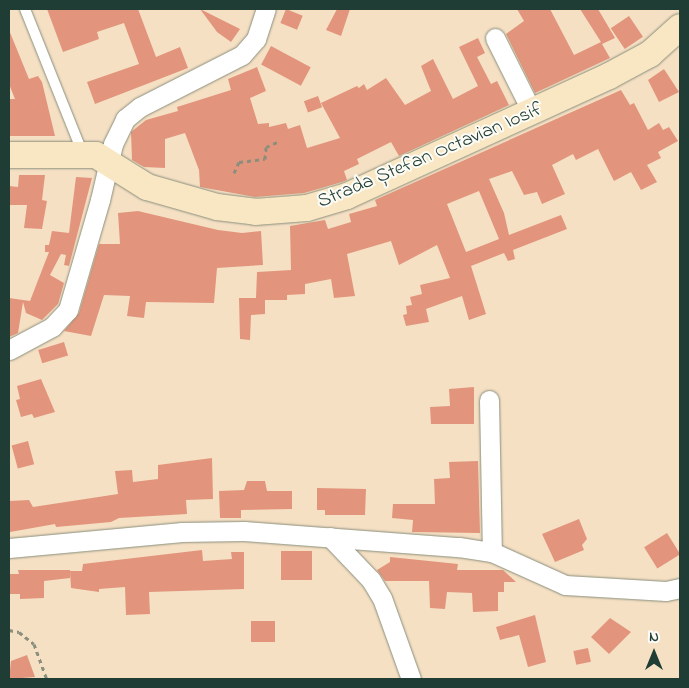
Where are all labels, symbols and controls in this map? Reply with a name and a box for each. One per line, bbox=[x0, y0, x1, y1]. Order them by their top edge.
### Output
street label: Strada Ștefan Octavian Iosif bbox=[314, 98, 546, 214]
text: N bbox=[649, 627, 659, 648]
north arrow bbox=[629, 628, 679, 678]

